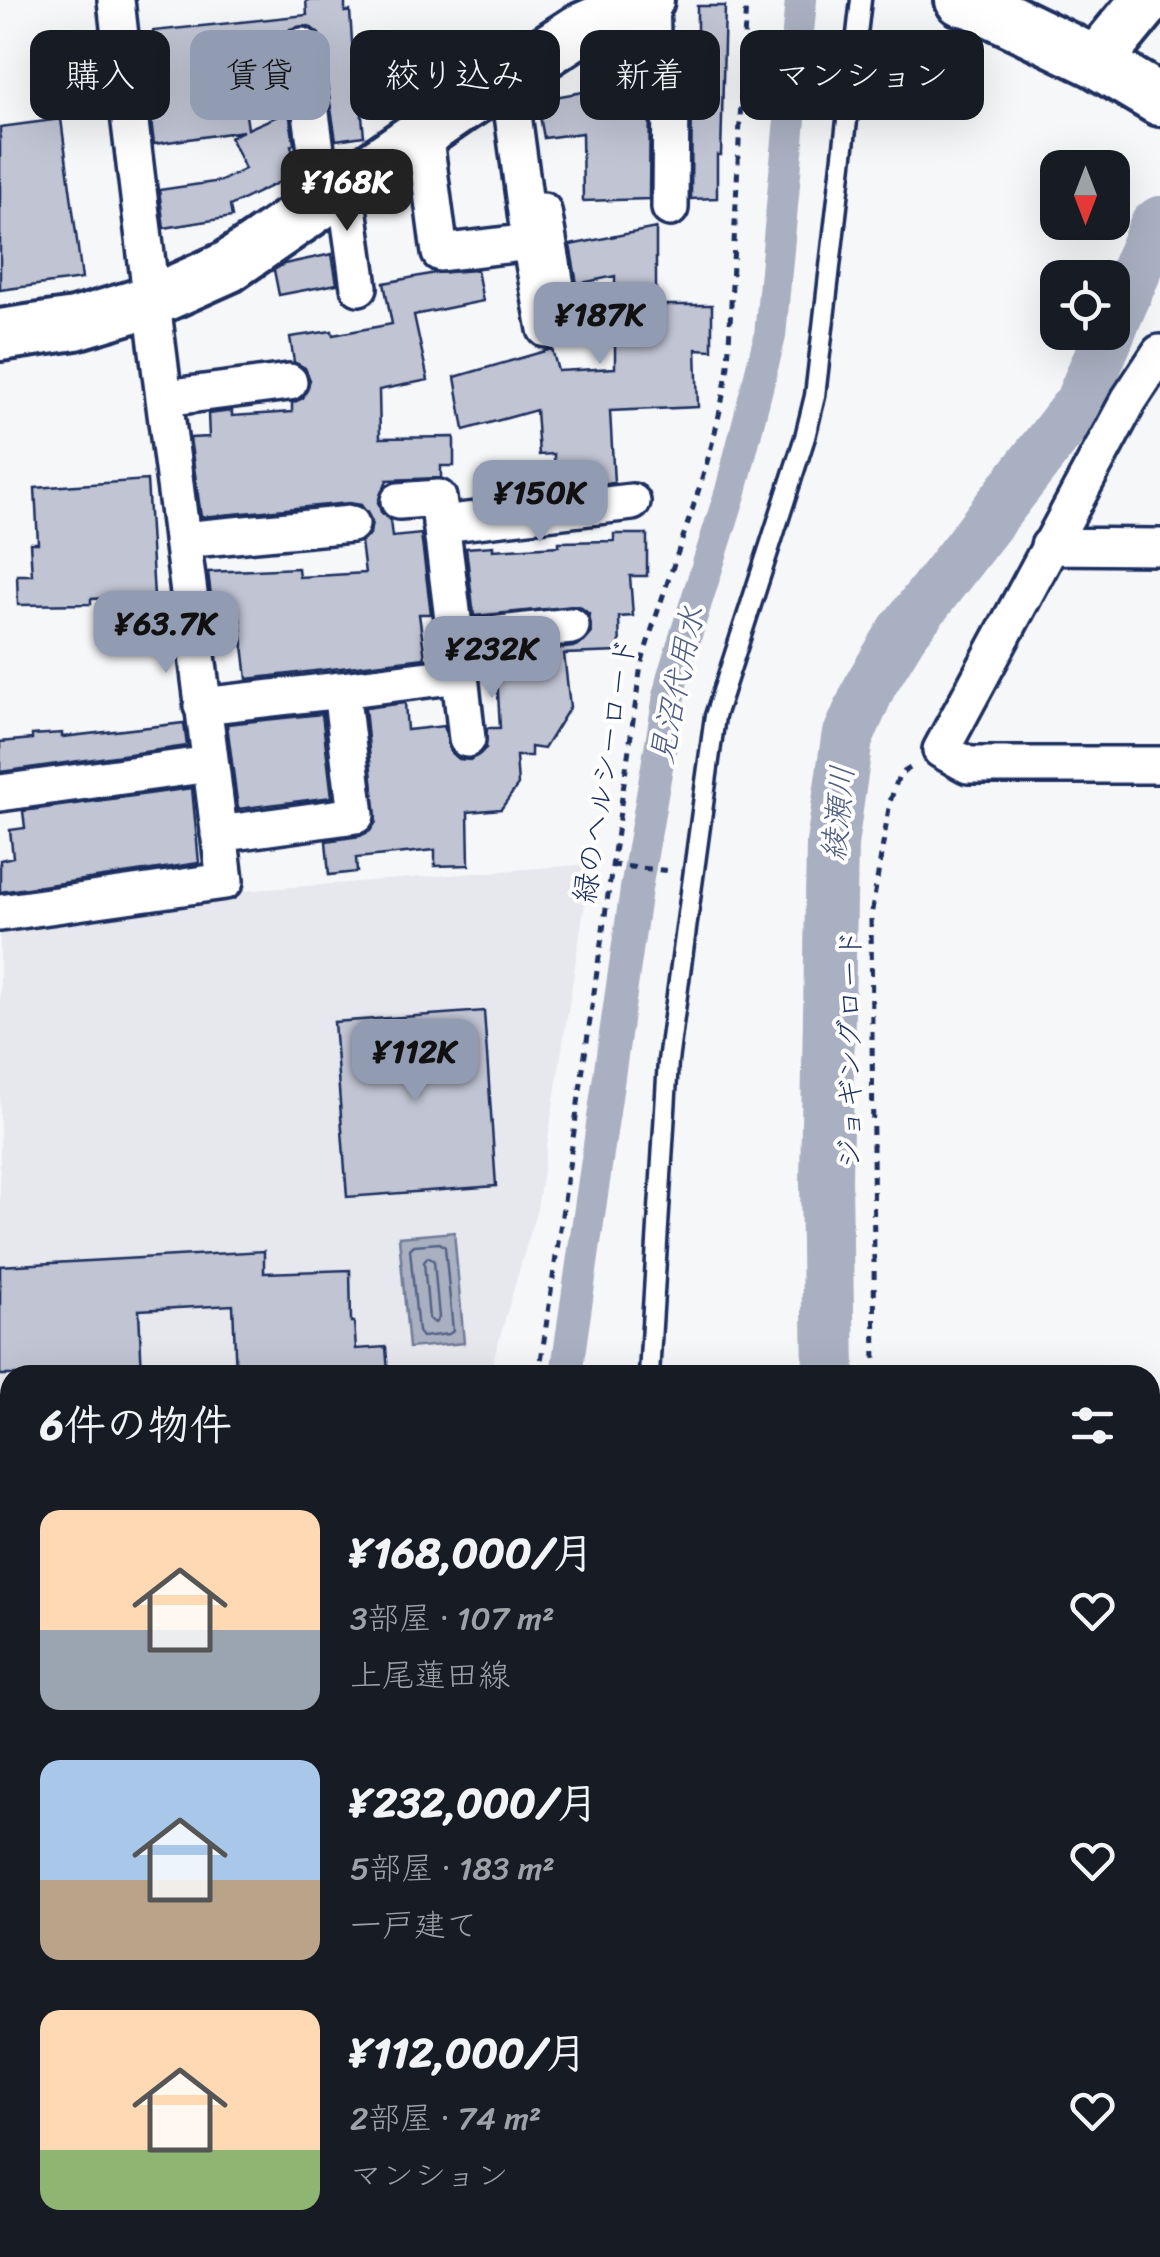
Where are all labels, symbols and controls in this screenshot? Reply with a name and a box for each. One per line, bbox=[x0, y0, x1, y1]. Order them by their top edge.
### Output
chip: 購入 bbox=[30, 30, 170, 120]
chip: 賃貸 bbox=[190, 30, 330, 120]
chip: 絞り込み bbox=[350, 30, 560, 120]
chip: 新着 bbox=[580, 30, 720, 120]
chip: マンション bbox=[740, 30, 984, 120]
pin: ¥168K bbox=[277, 149, 417, 234]
north arrow bbox=[1040, 150, 1130, 240]
map controls bbox=[1040, 150, 1130, 350]
text: ¥168K bbox=[303, 153, 391, 210]
button: locate bbox=[1040, 260, 1130, 350]
pin: ¥187K bbox=[530, 282, 670, 367]
text: ¥187K bbox=[556, 286, 644, 343]
pin: ¥150K bbox=[470, 460, 610, 545]
text: ¥150K bbox=[495, 464, 585, 521]
pin: ¥63.7K bbox=[85, 591, 247, 676]
text: ¥63.7K bbox=[116, 595, 216, 652]
water label: 見沼代用水 bbox=[632, 601, 722, 769]
pin: ¥232K bbox=[422, 616, 562, 701]
text: ¥232K bbox=[446, 620, 538, 677]
street label: 緑のヘルシーロード bbox=[557, 633, 653, 907]
water label: 綾瀬川 bbox=[805, 762, 871, 864]
street label: ジョギングロード bbox=[823, 929, 877, 1169]
pin: ¥112K bbox=[345, 1019, 485, 1104]
text: ¥112K bbox=[373, 1023, 457, 1080]
text: 6件の物件 bbox=[40, 1388, 232, 1462]
icon: filters bbox=[1065, 1398, 1120, 1453]
text: ¥168,000/月 bbox=[350, 1516, 594, 1590]
icon: home bbox=[120, 1550, 240, 1670]
icon: heart bbox=[1065, 1583, 1120, 1638]
text: 3部屋 · 107 m² bbox=[350, 1590, 554, 1647]
text: 上尾蓮田線 bbox=[350, 1647, 510, 1704]
text: ¥232,000/月 bbox=[350, 1766, 599, 1840]
icon: home bbox=[120, 1800, 240, 1920]
icon: heart bbox=[1065, 1833, 1120, 1888]
text: 5部屋 · 183 m² bbox=[350, 1840, 555, 1897]
text: 一戸建て bbox=[350, 1897, 478, 1954]
text: ¥112,000/月 bbox=[350, 2016, 587, 2090]
icon: home bbox=[120, 2050, 240, 2170]
icon: heart bbox=[1065, 2083, 1120, 2138]
text: 2部屋 · 74 m² bbox=[350, 2090, 541, 2147]
text: マンション bbox=[350, 2147, 509, 2204]

